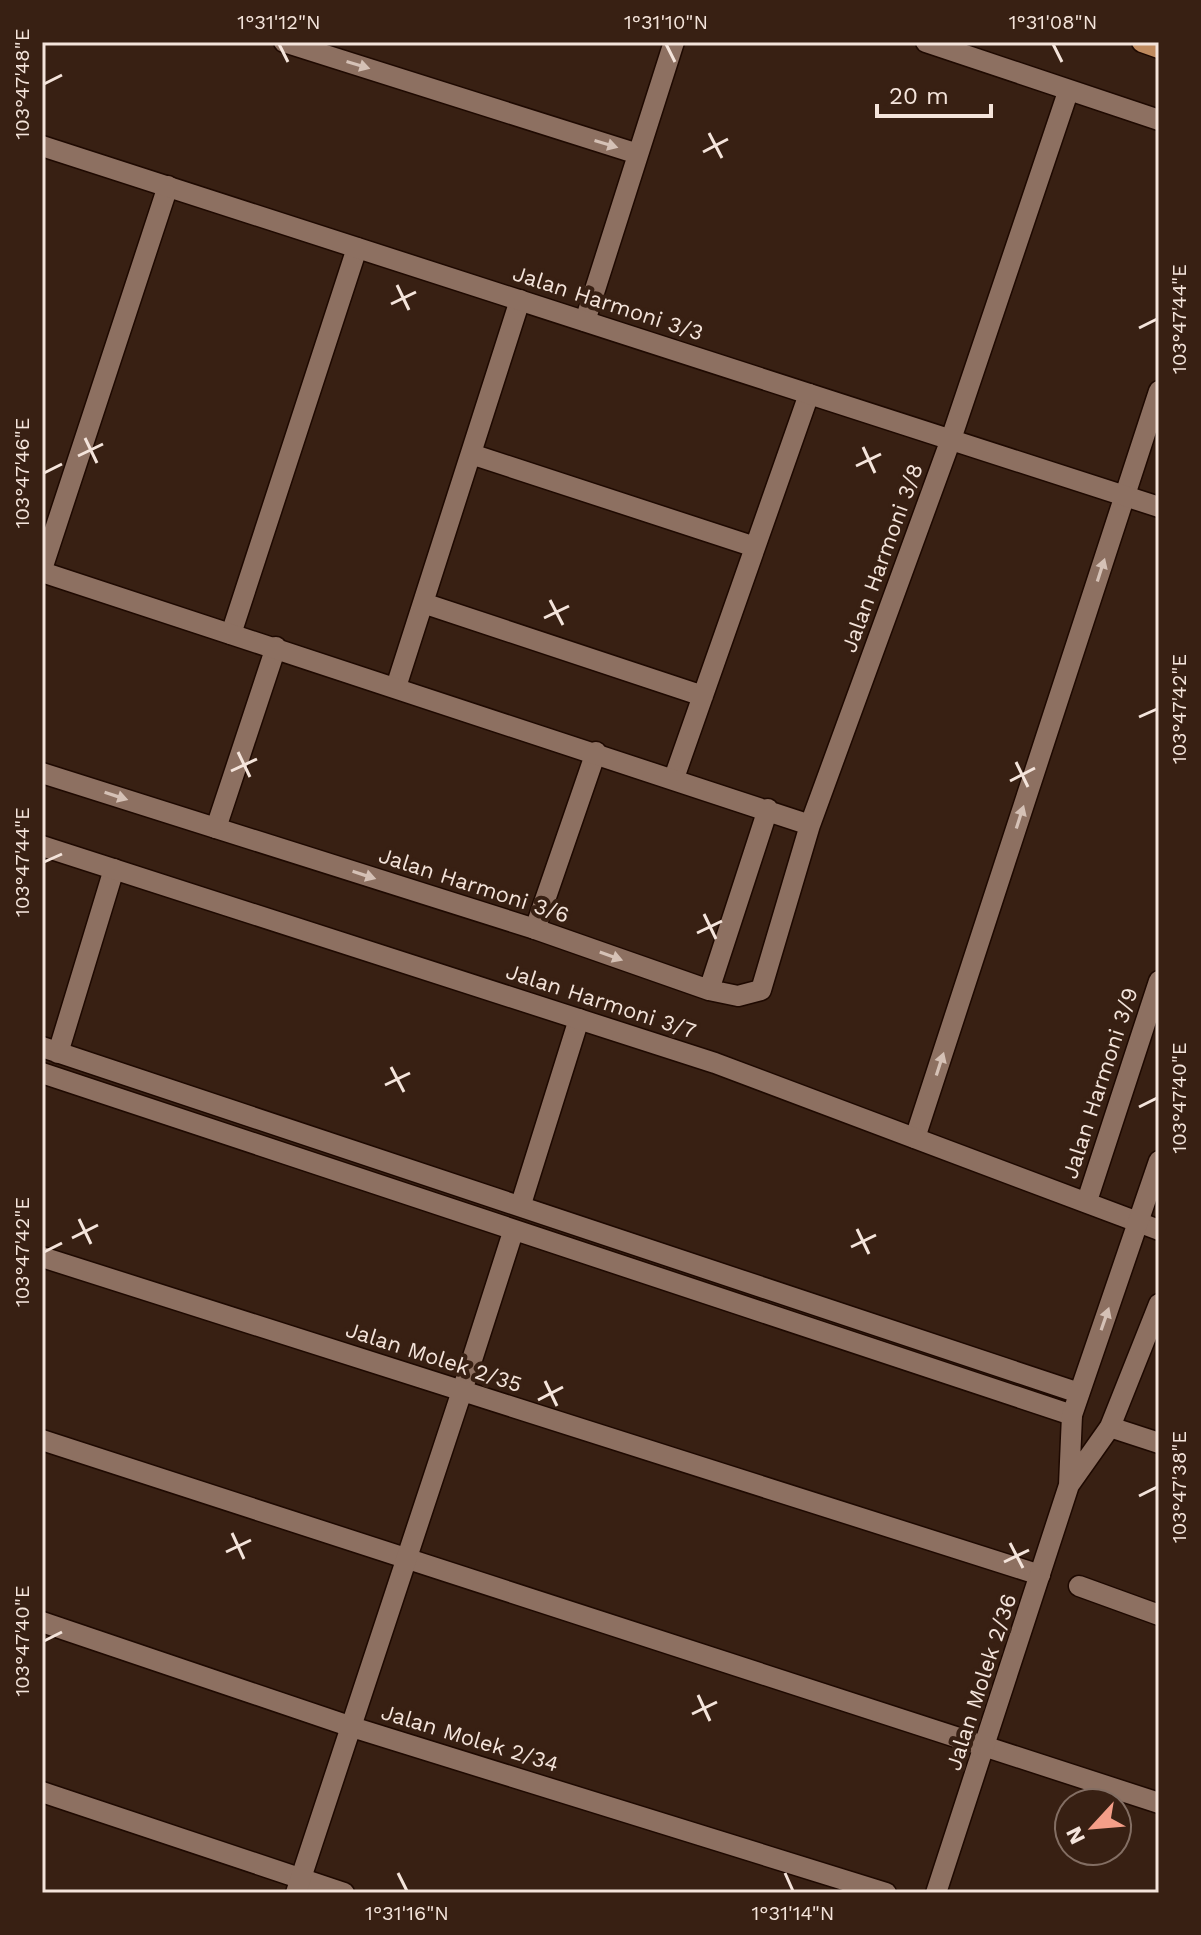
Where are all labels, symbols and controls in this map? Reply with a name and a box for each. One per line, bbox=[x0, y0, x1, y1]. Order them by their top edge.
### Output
text: 1°31'12"N bbox=[237, 10, 321, 34]
text: 1°31'10"N bbox=[624, 10, 708, 34]
text: 1°31'08"N bbox=[1009, 10, 1097, 34]
text: 103°47'48"E bbox=[10, 29, 34, 139]
one-way arrow bbox=[347, 60, 371, 72]
scale bar bbox=[877, 68, 991, 118]
text: 20 m bbox=[889, 82, 949, 110]
one-way arrow bbox=[595, 138, 619, 150]
street label: Jalan Harmoni 3/3 bbox=[510, 260, 706, 346]
text: 103°47'44"E bbox=[1167, 264, 1191, 374]
text: 103°47'46"E bbox=[10, 418, 34, 528]
street label: Jalan Harmoni 3/8 bbox=[836, 460, 928, 656]
one-way arrow bbox=[1095, 557, 1107, 581]
text: 103°47'42"E bbox=[1167, 654, 1191, 764]
one-way arrow bbox=[105, 791, 129, 803]
one-way arrow bbox=[1015, 805, 1027, 829]
text: 103°47'44"E bbox=[10, 807, 34, 917]
street label: Jalan Harmoni 3/6 bbox=[376, 842, 572, 928]
one-way arrow bbox=[352, 869, 376, 882]
one-way arrow bbox=[599, 951, 623, 963]
street label: Jalan Harmoni 3/7 bbox=[503, 958, 699, 1044]
street label: Jalan Harmoni 3/9 bbox=[1057, 984, 1143, 1182]
text: 103°47'40"E bbox=[1167, 1043, 1191, 1153]
one-way arrow bbox=[934, 1052, 946, 1076]
text: 103°47'42"E bbox=[10, 1197, 34, 1307]
one-way arrow bbox=[1099, 1307, 1111, 1331]
street label: Jalan Molek 2/35 bbox=[343, 1317, 525, 1397]
text: 103°47'38"E bbox=[1167, 1431, 1191, 1543]
text: 103°47'40"E bbox=[10, 1586, 34, 1696]
street label: Jalan Molek 2/36 bbox=[941, 1591, 1021, 1773]
street label: Jalan Molek 2/34 bbox=[378, 1699, 562, 1777]
north arrow bbox=[1053, 1787, 1133, 1867]
text: N bbox=[1061, 1823, 1090, 1848]
text: 1°31'16"N bbox=[365, 1901, 449, 1925]
text: 1°31'14"N bbox=[752, 1901, 834, 1925]

